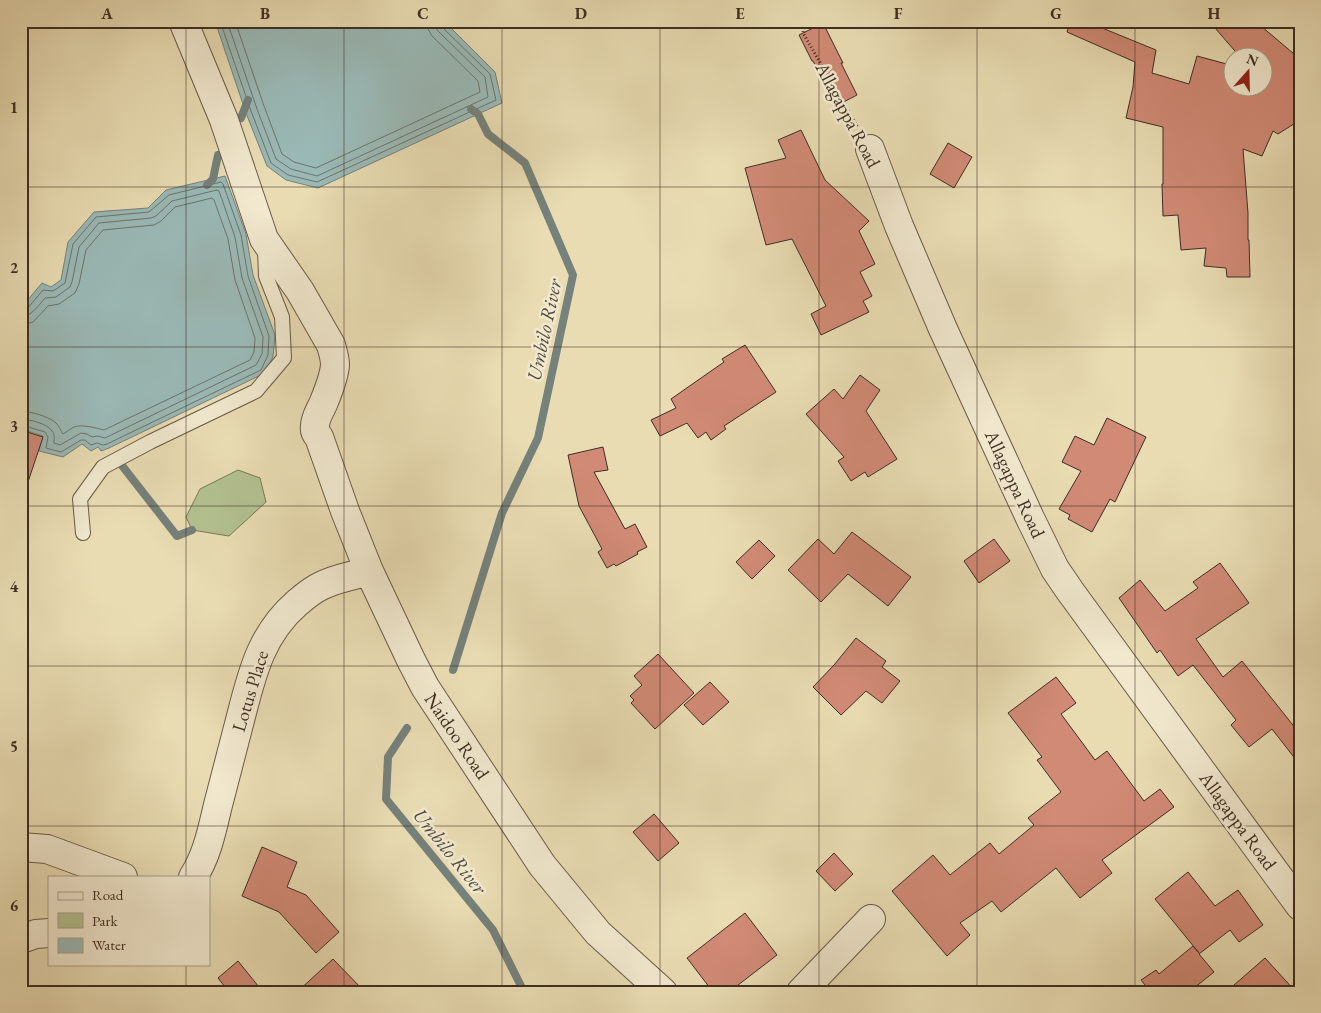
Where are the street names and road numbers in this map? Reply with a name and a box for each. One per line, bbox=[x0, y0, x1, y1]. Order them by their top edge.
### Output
street label: Allagappa Road bbox=[809, 57, 886, 173]
street label: Allagappa Road bbox=[979, 425, 1051, 542]
street label: Lotus Place bbox=[226, 647, 274, 735]
street label: Naidoo Road bbox=[419, 688, 495, 784]
street label: Allagappa Road bbox=[1193, 766, 1282, 876]

